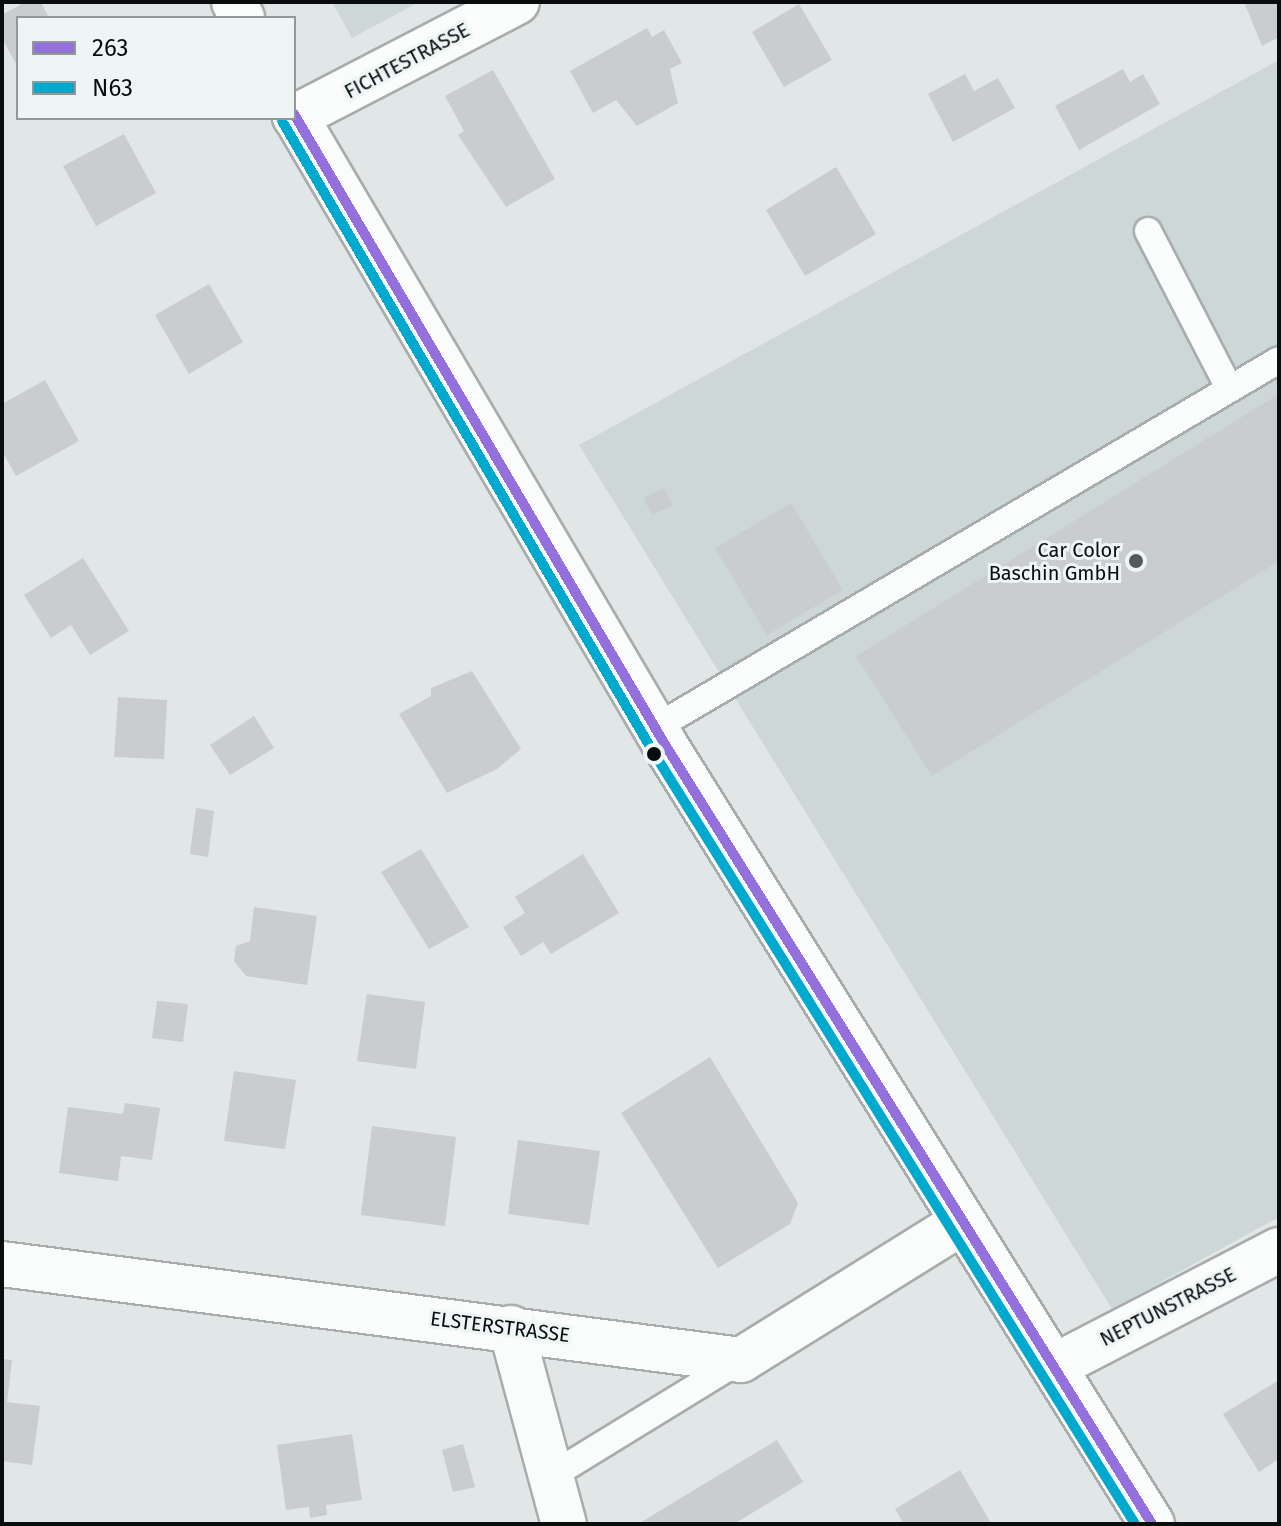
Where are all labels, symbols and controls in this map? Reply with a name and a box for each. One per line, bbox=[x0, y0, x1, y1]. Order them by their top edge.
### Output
legend bbox=[16, 16, 296, 120]
street label: FICHTESTRASSE bbox=[340, 18, 474, 104]
text: 263 bbox=[92, 34, 128, 62]
text: N63 bbox=[92, 74, 133, 102]
place label: Car Color Baschin GmbH bbox=[989, 538, 1120, 585]
marker: Car Color Baschin GmbH bbox=[1127, 552, 1145, 570]
unlabelled marker bbox=[646, 746, 662, 762]
street label: NEPTUNSTRASSE bbox=[1096, 1262, 1240, 1352]
street label: ELSTERSTRASSE bbox=[429, 1307, 571, 1347]

